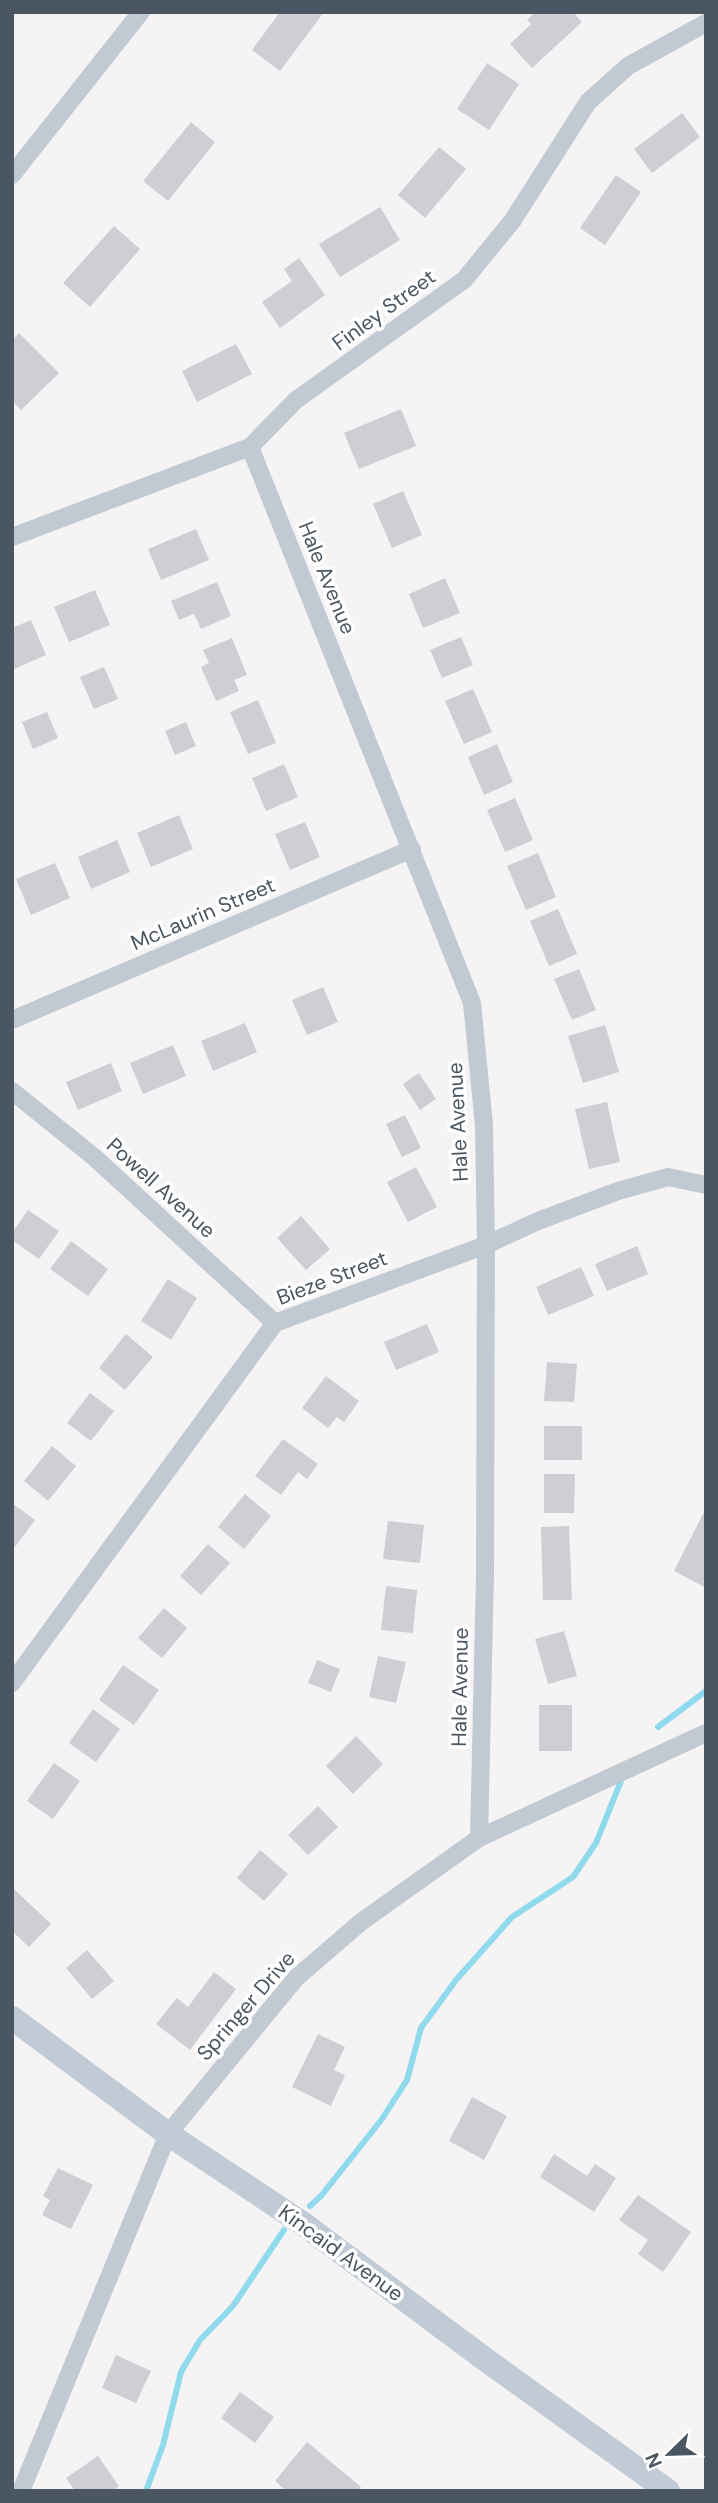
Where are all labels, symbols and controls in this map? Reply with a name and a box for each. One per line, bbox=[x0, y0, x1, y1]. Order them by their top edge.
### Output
street label: Finley Street bbox=[327, 263, 441, 357]
street label: Hale Avenue bbox=[292, 517, 362, 639]
street label: McLaurin Street bbox=[127, 871, 279, 957]
street label: Hale Avenue bbox=[441, 1062, 475, 1182]
street label: Powell Avenue bbox=[101, 1132, 222, 1244]
street label: Bieze Street bbox=[273, 1244, 391, 1312]
street label: Hale Avenue bbox=[445, 1627, 475, 1747]
street label: Springer Drive bbox=[191, 1945, 301, 2067]
street label: Kincaid Avenue bbox=[273, 2198, 409, 2308]
north arrow bbox=[634, 2419, 704, 2489]
text: N bbox=[640, 2449, 668, 2472]

